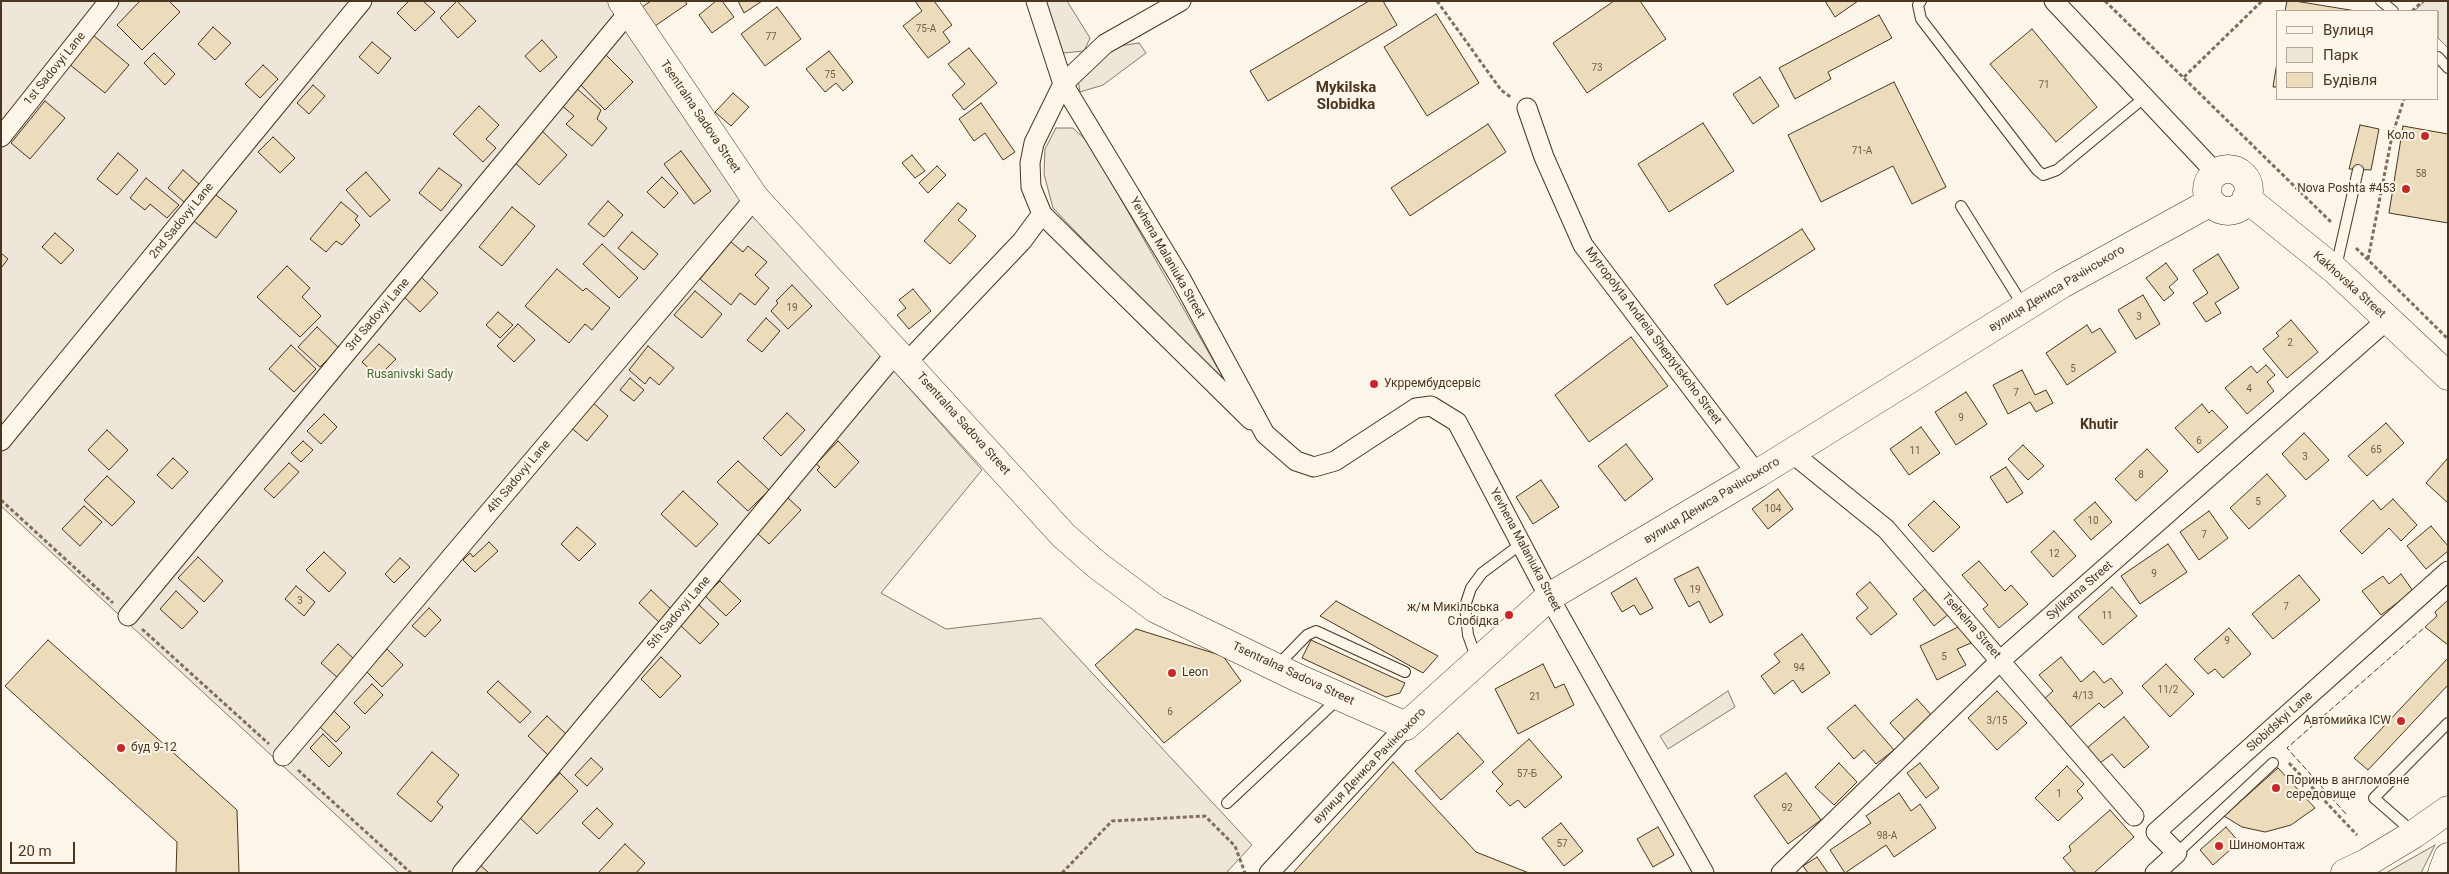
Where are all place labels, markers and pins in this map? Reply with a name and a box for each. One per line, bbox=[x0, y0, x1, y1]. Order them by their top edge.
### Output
place label: Коло bbox=[2387, 129, 2415, 143]
marker: Коло bbox=[2419, 130, 2431, 142]
place label: Nova Poshta #453 bbox=[2297, 182, 2396, 196]
marker: Nova Poshta #453 bbox=[2400, 183, 2412, 195]
place label: Укррембудсервіс bbox=[1384, 377, 1481, 391]
marker: Укррембудсервіс bbox=[1368, 378, 1380, 390]
place label: ж/м Микільська Слобідка bbox=[1407, 601, 1499, 629]
marker: ж/м Микільська Слобідка bbox=[1503, 609, 1515, 621]
place label: Leon bbox=[1182, 666, 1208, 680]
marker: Leon bbox=[1166, 667, 1178, 679]
place label: Автомийка ICW bbox=[2304, 714, 2391, 728]
marker: Автомийка ICW bbox=[2395, 715, 2407, 727]
place label: буд 9-12 bbox=[131, 741, 177, 755]
marker: буд 9-12 bbox=[115, 742, 127, 754]
place label: Поринь в англомовне середовище bbox=[2286, 774, 2409, 802]
marker: Поринь в англомовне середовище bbox=[2270, 782, 2282, 794]
place label: Шиномонтаж bbox=[2229, 839, 2305, 853]
marker: Шиномонтаж bbox=[2213, 840, 2225, 852]

